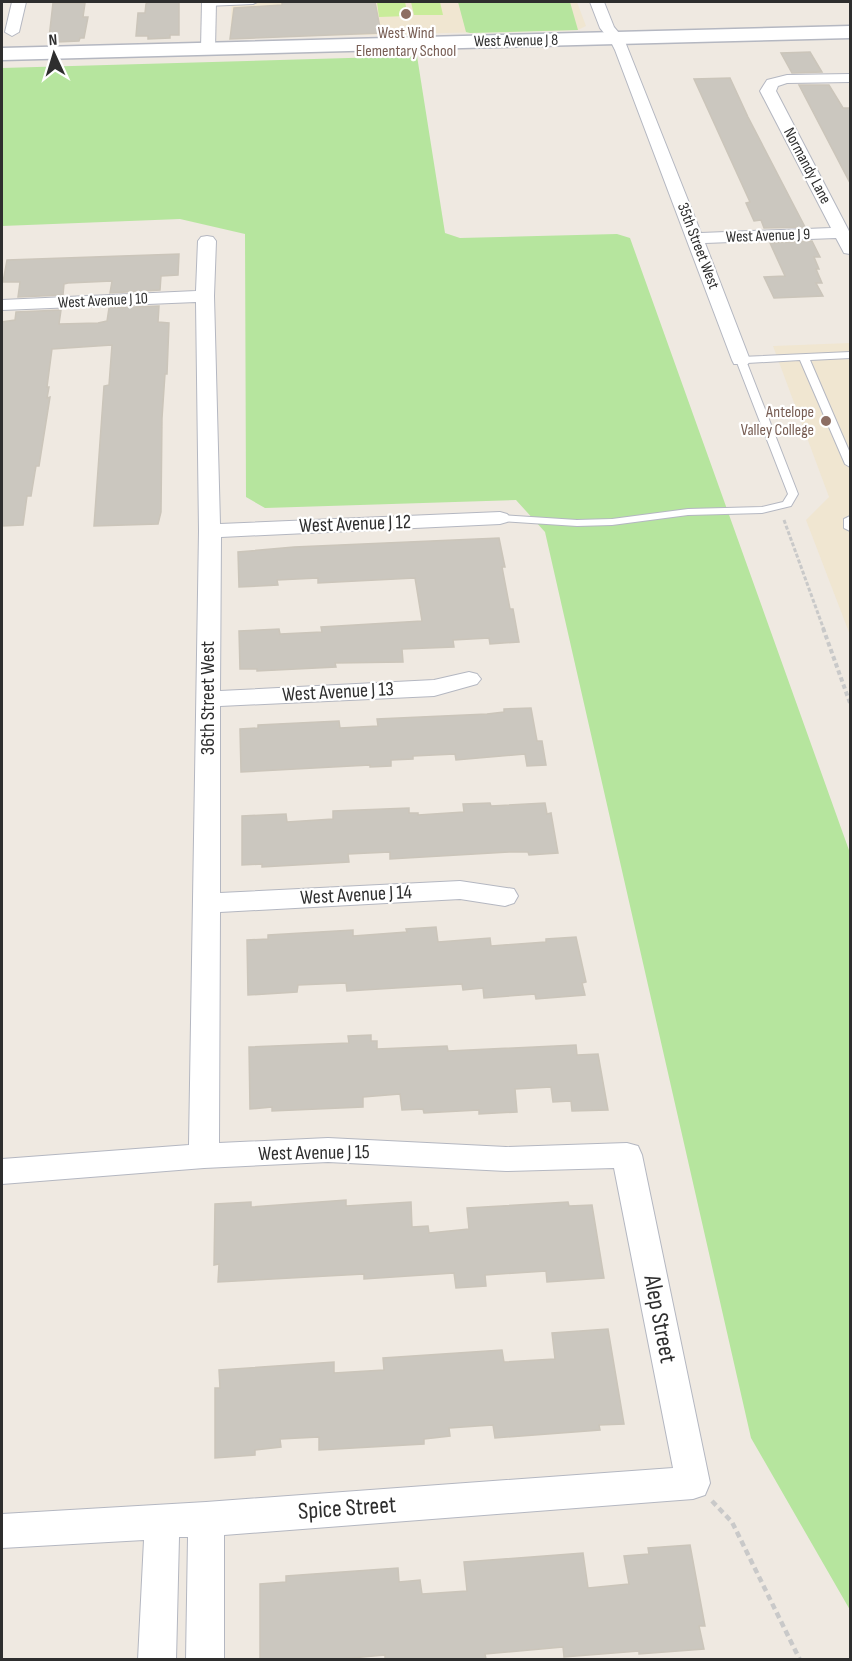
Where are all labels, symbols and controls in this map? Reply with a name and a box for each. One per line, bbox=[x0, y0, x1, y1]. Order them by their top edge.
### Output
marker: West Wind Elementary School bbox=[399, 7, 413, 21]
north arrow bbox=[24, 24, 84, 84]
place label: West Wind Elementary School bbox=[356, 24, 456, 61]
text: N bbox=[48, 31, 58, 50]
street label: West Avenue J 8 bbox=[474, 31, 558, 51]
street label: Normandy Lane bbox=[779, 125, 835, 207]
street label: 35th Street West bbox=[673, 200, 723, 292]
street label: West Avenue J 9 bbox=[726, 225, 810, 247]
street label: West Avenue J 10 bbox=[58, 289, 148, 313]
place label: Antelope Valley College bbox=[741, 403, 814, 440]
marker: Antelope Valley College bbox=[819, 414, 833, 428]
street label: West Avenue J 12 bbox=[299, 510, 411, 538]
street label: 36th Street West bbox=[196, 641, 220, 755]
street label: West Avenue J 13 bbox=[281, 677, 395, 707]
street label: West Avenue J 14 bbox=[299, 880, 413, 910]
street label: West Avenue J 15 bbox=[258, 1140, 370, 1166]
street label: Alep Street bbox=[637, 1272, 683, 1365]
street label: Spice Street bbox=[297, 1490, 397, 1526]

